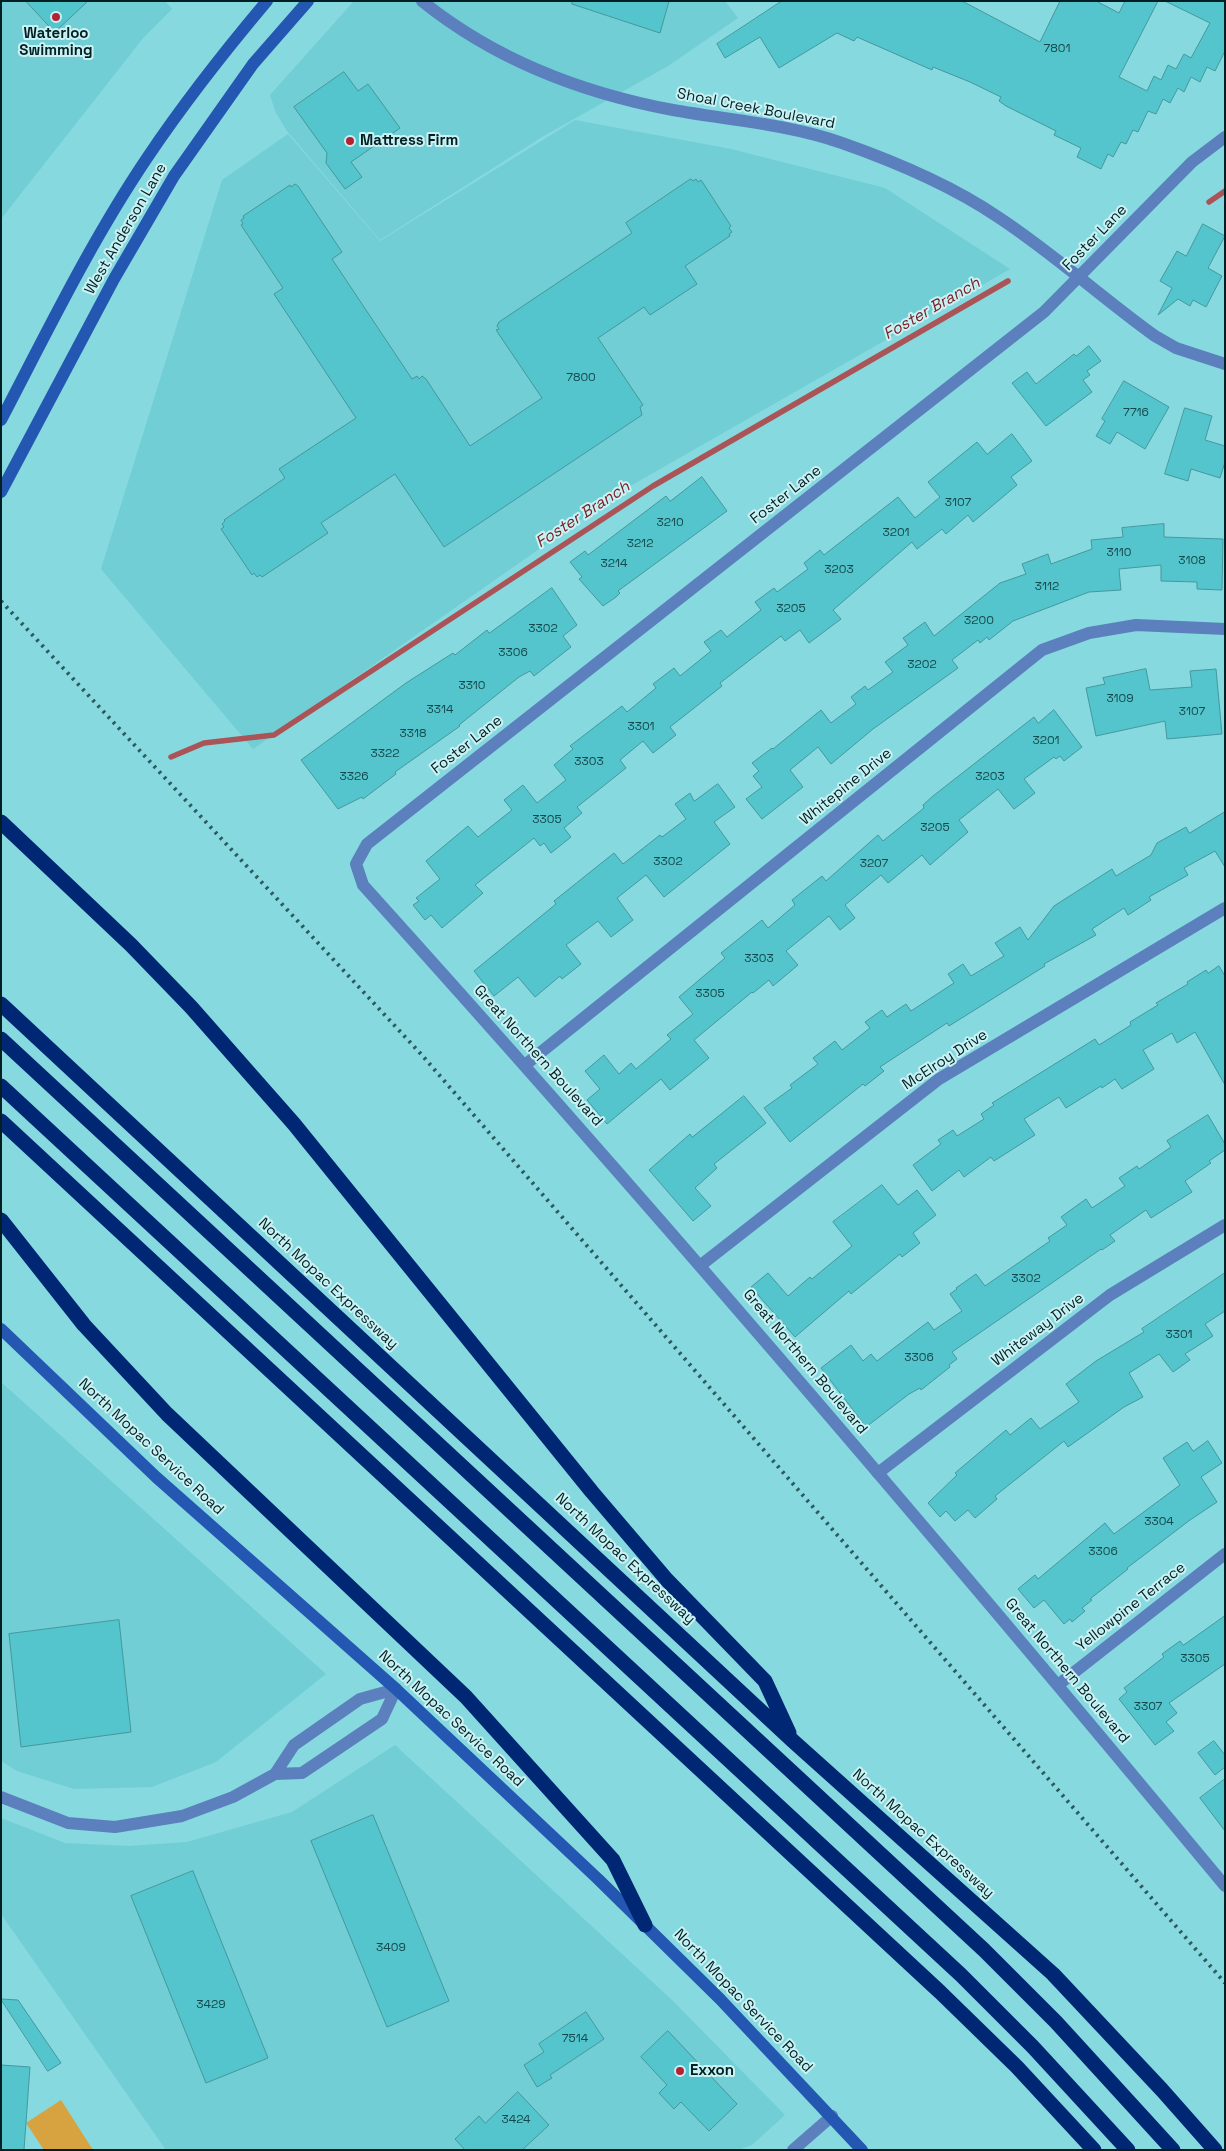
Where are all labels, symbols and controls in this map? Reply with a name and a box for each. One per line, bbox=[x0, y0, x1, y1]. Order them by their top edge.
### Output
marker: Waterloo Swimming bbox=[50, 11, 62, 23]
place label: Waterloo Swimming bbox=[19, 25, 93, 60]
house number: 7801 bbox=[1044, 42, 1070, 56]
street label: Shoal Creek Boulevard bbox=[675, 85, 837, 133]
place label: Mattress Firm bbox=[360, 132, 458, 150]
marker: Mattress Firm bbox=[344, 135, 356, 147]
street label: West Anderson Lane bbox=[81, 160, 171, 298]
street label: Foster Lane bbox=[1059, 201, 1131, 275]
water label: Foster Branch bbox=[880, 274, 984, 344]
house number: 7800 bbox=[566, 371, 596, 385]
house number: 7716 bbox=[1123, 406, 1149, 420]
street label: Foster Lane bbox=[747, 462, 825, 528]
water label: Foster Branch bbox=[532, 478, 634, 552]
house number: 3107 bbox=[945, 496, 971, 510]
house number: 3210 bbox=[656, 516, 684, 530]
house number: 3201 bbox=[882, 526, 910, 540]
house number: 3212 bbox=[627, 537, 653, 551]
house number: 3110 bbox=[1107, 546, 1131, 560]
house number: 3108 bbox=[1178, 554, 1206, 568]
house number: 3214 bbox=[601, 557, 627, 571]
house number: 3203 bbox=[824, 563, 854, 577]
house number: 3112 bbox=[1035, 580, 1059, 594]
house number: 3205 bbox=[776, 602, 806, 616]
house number: 3200 bbox=[964, 614, 994, 628]
house number: 3302 bbox=[528, 622, 558, 636]
house number: 3306 bbox=[498, 646, 528, 660]
house number: 3202 bbox=[907, 658, 937, 672]
house number: 3310 bbox=[458, 679, 486, 693]
house number: 3109 bbox=[1106, 692, 1134, 706]
house number: 3314 bbox=[427, 703, 453, 717]
house number: 3107 bbox=[1179, 705, 1205, 719]
street label: Foster Lane bbox=[428, 712, 506, 778]
house number: 3301 bbox=[627, 720, 655, 734]
house number: 3318 bbox=[400, 727, 426, 741]
house number: 3201 bbox=[1032, 734, 1060, 748]
street label: Whitepine Drive bbox=[797, 745, 895, 829]
house number: 3322 bbox=[371, 747, 399, 761]
house number: 3303 bbox=[574, 755, 604, 769]
house number: 3326 bbox=[339, 770, 369, 784]
house number: 3203 bbox=[975, 770, 1005, 784]
house number: 3305 bbox=[532, 813, 562, 827]
house number: 3205 bbox=[920, 821, 950, 835]
house number: 3302 bbox=[653, 855, 683, 869]
house number: 3207 bbox=[860, 857, 888, 871]
house number: 3303 bbox=[744, 952, 774, 966]
street label: Great Northern Boulevard bbox=[470, 982, 606, 1130]
house number: 3305 bbox=[695, 987, 725, 1001]
street label: McElroy Drive bbox=[899, 1026, 991, 1094]
street label: North Mopac Expressway bbox=[254, 1215, 402, 1353]
house number: 3302 bbox=[1011, 1272, 1041, 1286]
street label: Great Northern Boulevard bbox=[739, 1286, 871, 1438]
street label: Whiteway Drive bbox=[988, 1290, 1088, 1370]
house number: 3301 bbox=[1165, 1328, 1193, 1342]
house number: 3306 bbox=[904, 1351, 934, 1365]
street label: North Mopac Service Road bbox=[75, 1375, 227, 1519]
street label: North Mopac Expressway bbox=[551, 1490, 699, 1628]
house number: 3304 bbox=[1144, 1515, 1174, 1529]
house number: 3306 bbox=[1088, 1545, 1118, 1559]
street label: Yellowpine Terrace bbox=[1073, 1559, 1189, 1655]
street label: Great Northern Boulevard bbox=[1001, 1595, 1133, 1747]
street label: North Mopac Service Road bbox=[375, 1647, 527, 1791]
house number: 3305 bbox=[1180, 1652, 1210, 1666]
house number: 3307 bbox=[1134, 1700, 1162, 1714]
street label: North Mopac Expressway bbox=[848, 1766, 998, 1902]
street label: North Mopac Service Road bbox=[670, 1926, 816, 2076]
house number: 3409 bbox=[376, 1941, 406, 1955]
house number: 3429 bbox=[196, 1998, 226, 2012]
house number: 7514 bbox=[562, 2032, 588, 2046]
place label: Exxon bbox=[690, 2062, 734, 2080]
marker: Exxon bbox=[674, 2065, 686, 2077]
house number: 3424 bbox=[501, 2113, 531, 2127]

